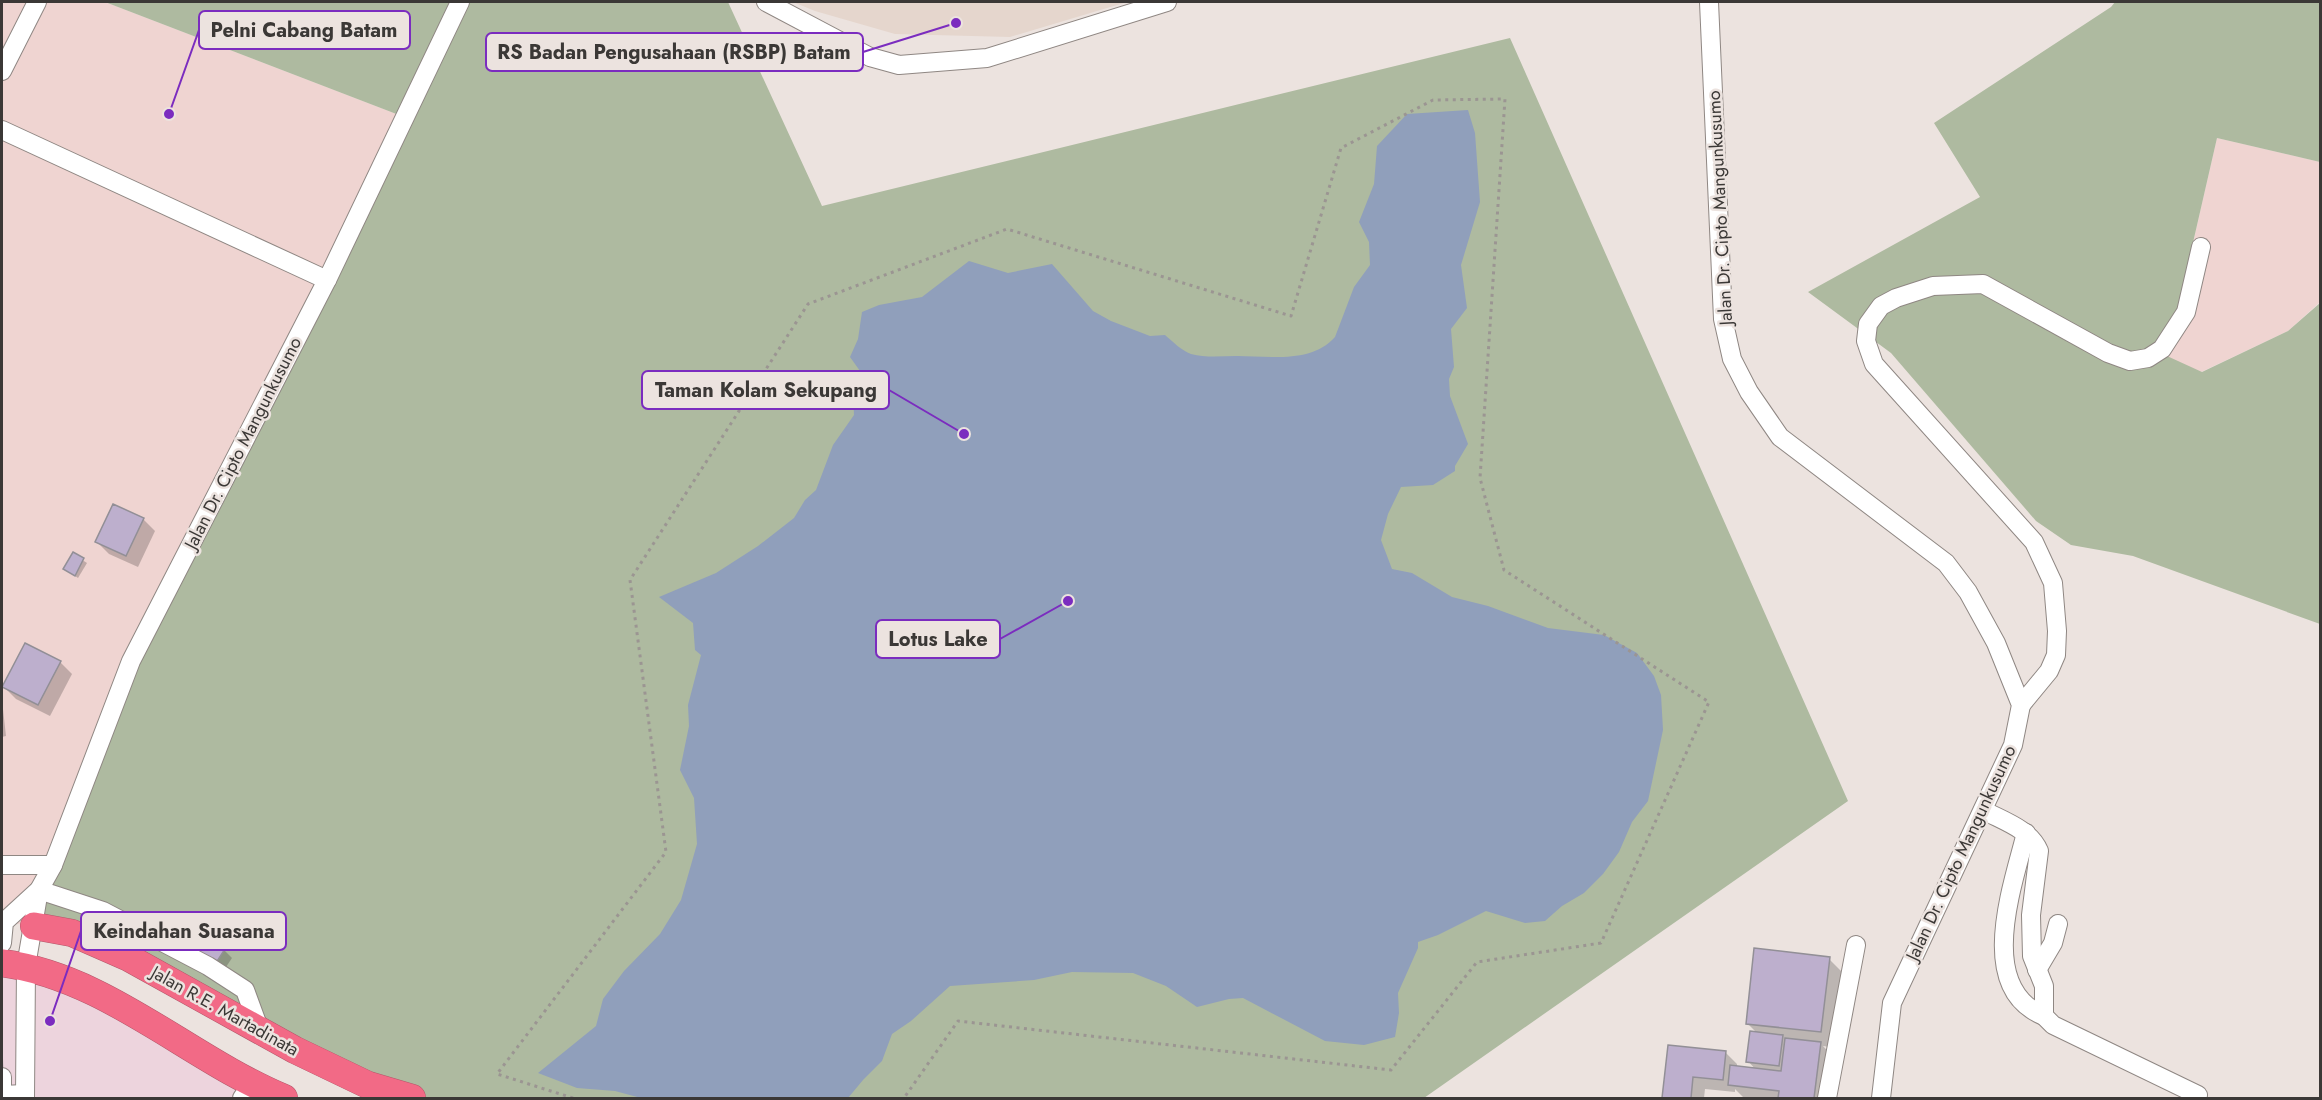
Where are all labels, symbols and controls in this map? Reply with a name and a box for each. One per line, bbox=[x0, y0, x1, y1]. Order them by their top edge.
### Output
callout: Pelni Cabang Batam bbox=[199, 11, 410, 49]
text: Pelni Cabang Batam bbox=[211, 16, 397, 45]
callout: RS Badan Pengusahaan (RSBP) Batam bbox=[486, 33, 863, 71]
text: RS Badan Pengusahaan (RSBP) Batam bbox=[497, 38, 851, 67]
street label: Jalan Dr. Cipto Mangunkusumo bbox=[1701, 90, 1739, 328]
street label: Jalan Dr. Cipto Mangunkusumo bbox=[177, 332, 308, 555]
callout: Taman Kolam Sekupang bbox=[642, 371, 889, 409]
text: Taman Kolam Sekupang bbox=[655, 376, 877, 405]
callout: Lotus Lake bbox=[876, 620, 1000, 658]
text: Lotus Lake bbox=[888, 625, 988, 654]
street label: Jalan Dr. Cipto Mangunkusumo bbox=[1899, 741, 2023, 967]
callout: Keindahan Suasana bbox=[81, 912, 286, 950]
text: Keindahan Suasana bbox=[93, 917, 275, 946]
street label: Jalan R.E. Martadinata bbox=[145, 959, 304, 1062]

